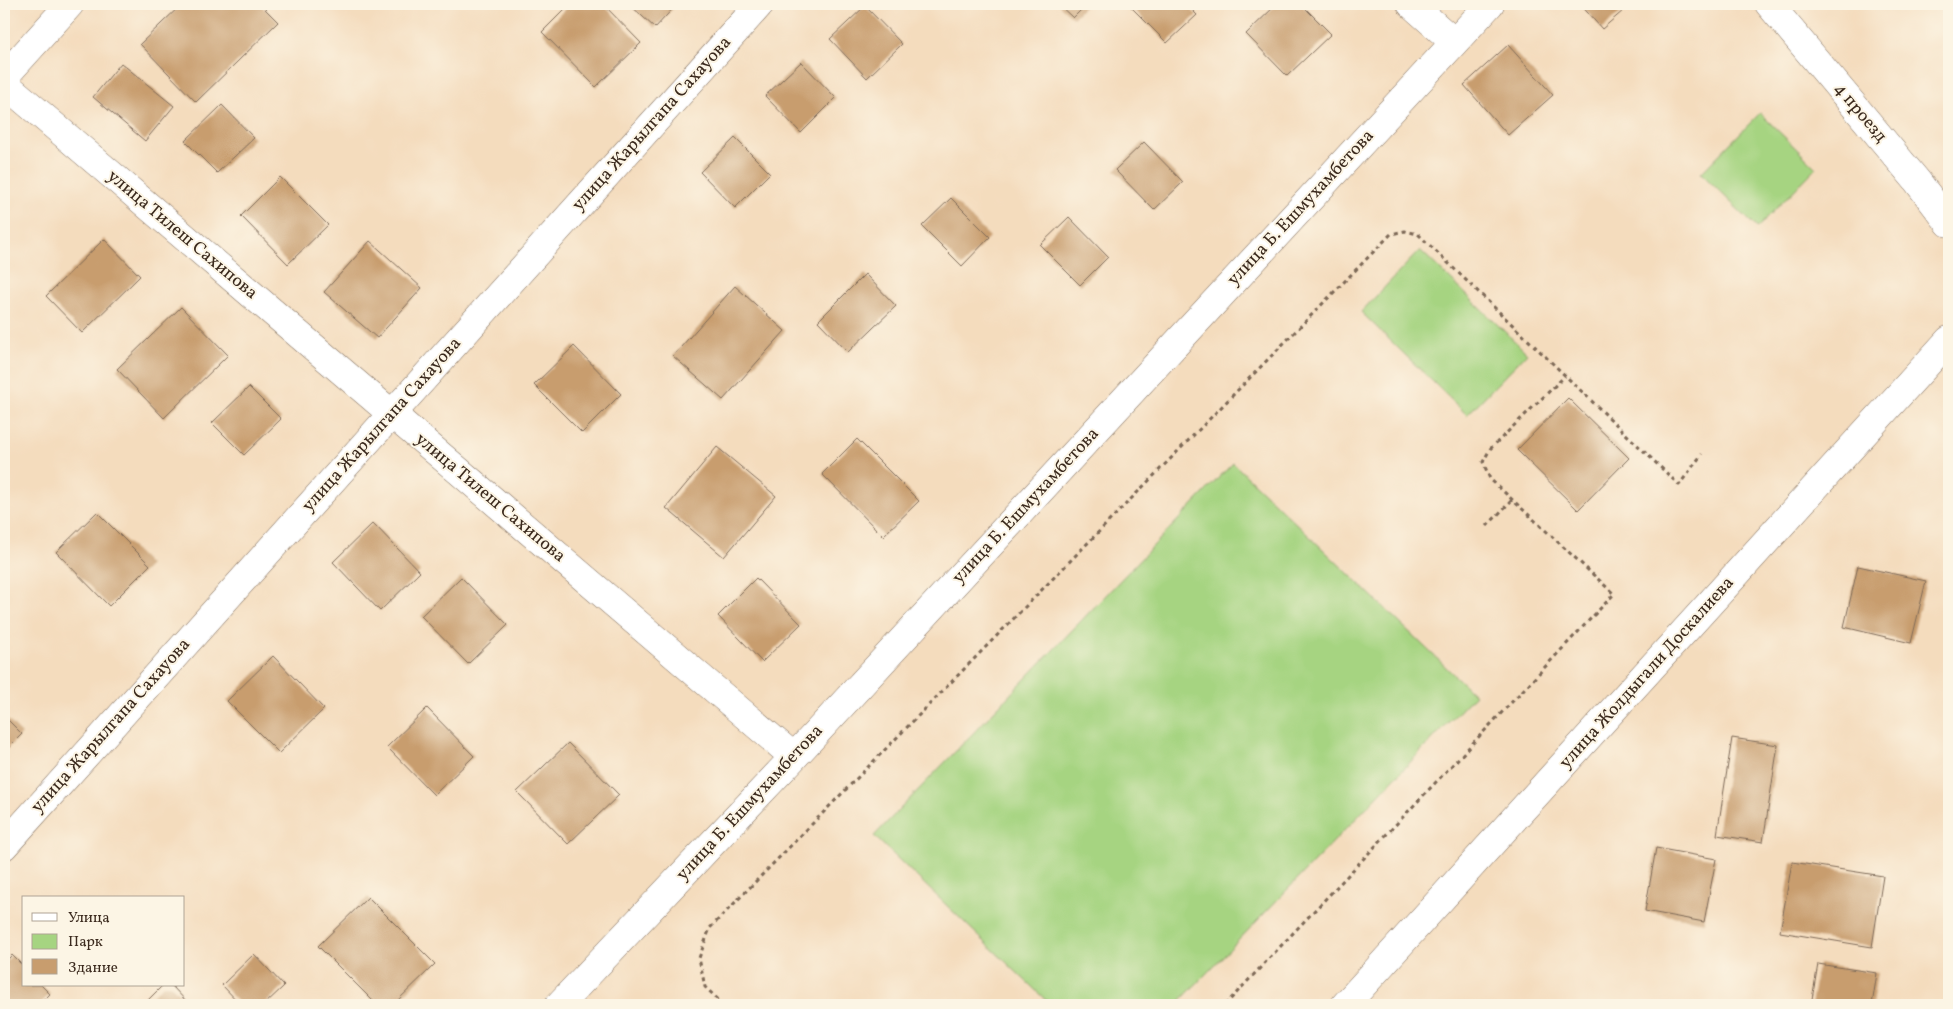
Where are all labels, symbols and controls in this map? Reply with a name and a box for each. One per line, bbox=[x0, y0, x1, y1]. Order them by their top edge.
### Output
street label: улица Жарылгапа Сахауова bbox=[567, 31, 737, 217]
street label: 4 проезд bbox=[1828, 78, 1892, 148]
street label: улица Б. Ешмухамбетова bbox=[1222, 124, 1380, 292]
street label: улица Тилеш Сахипова bbox=[101, 164, 263, 306]
street label: улица Жарылгапа Сахауова bbox=[297, 332, 467, 518]
street label: улица Б. Ешмухамбетова bbox=[947, 422, 1105, 590]
street label: улица Тилеш Сахипова bbox=[409, 427, 571, 569]
street label: улица Жолдыгали Доскалиева bbox=[1554, 571, 1740, 775]
street label: улица Жарылгапа Сахауова bbox=[26, 633, 196, 819]
street label: улица Б. Ешмухамбетова bbox=[671, 719, 829, 887]
legend bbox=[22, 896, 185, 986]
text: Улица bbox=[68, 908, 110, 929]
text: Парк bbox=[68, 932, 103, 953]
text: Здание bbox=[68, 958, 118, 979]

